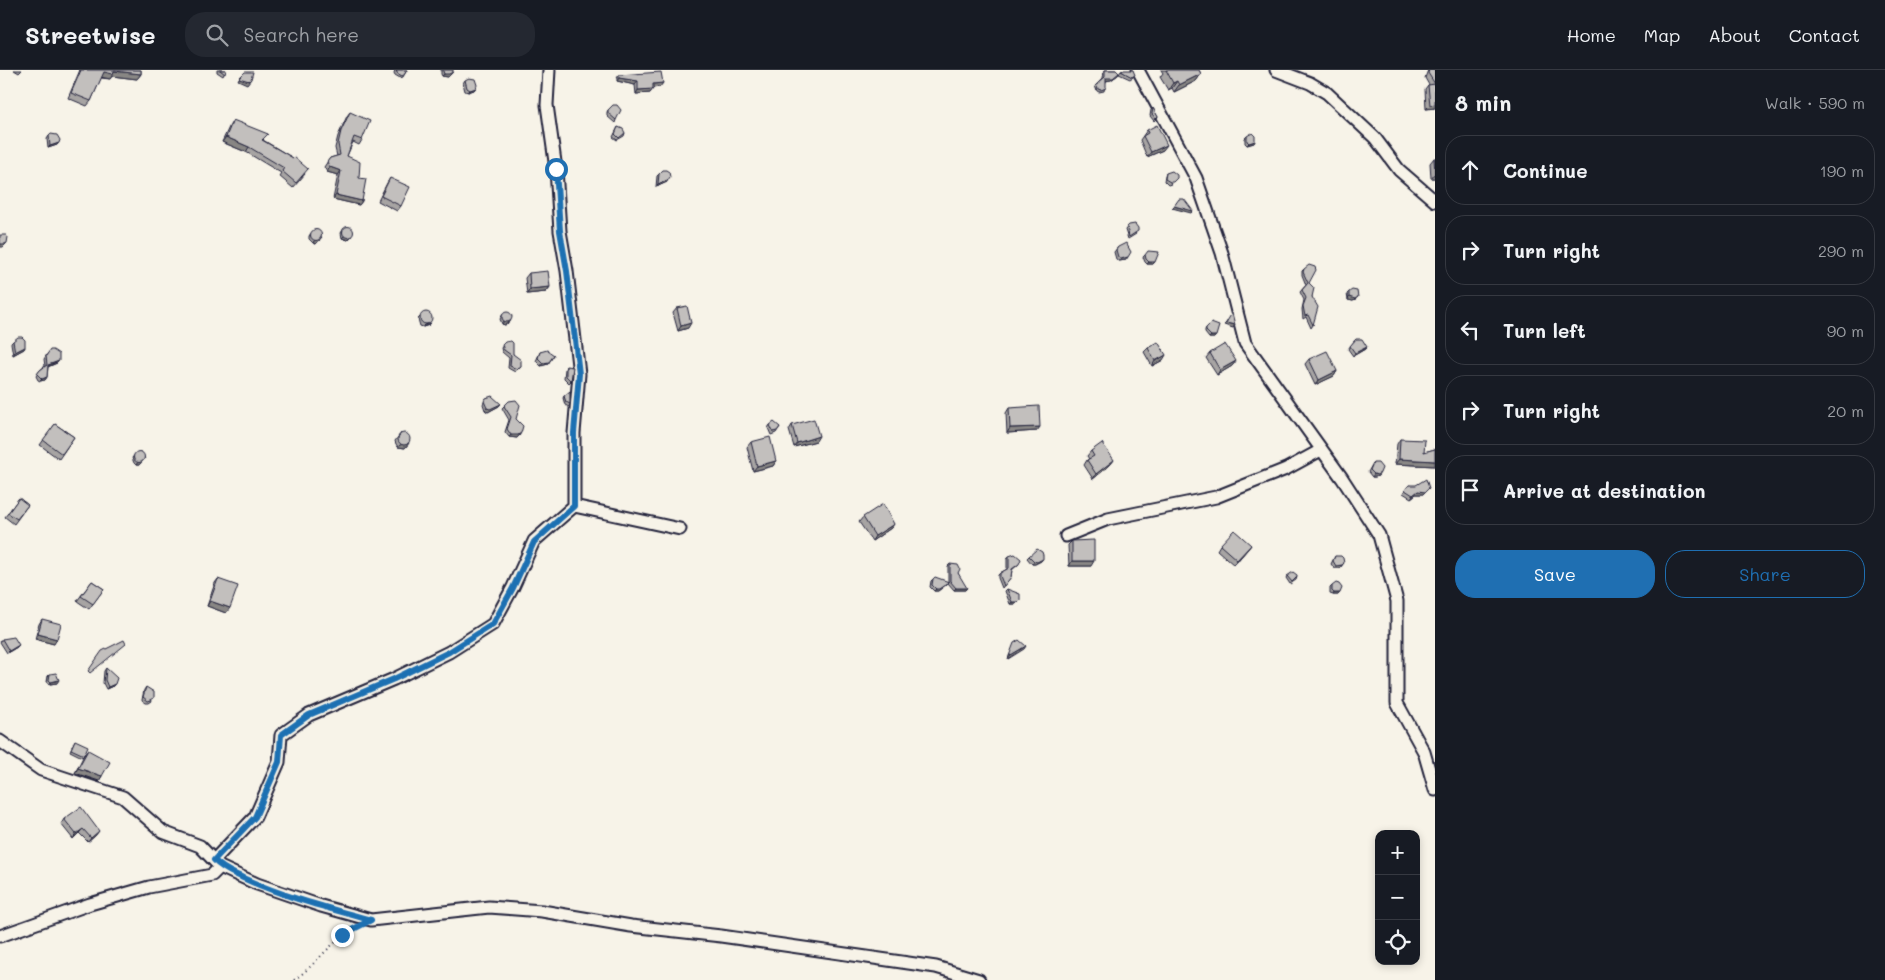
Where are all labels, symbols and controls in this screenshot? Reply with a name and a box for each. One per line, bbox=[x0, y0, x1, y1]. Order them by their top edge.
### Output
search box bbox=[185, 12, 535, 57]
text: Streetwise bbox=[25, 19, 155, 50]
icon: search bbox=[203, 21, 231, 49]
text: Search here bbox=[243, 22, 359, 47]
text: Home bbox=[1567, 23, 1616, 47]
text: Map bbox=[1644, 23, 1680, 47]
text: About bbox=[1708, 23, 1761, 47]
text: Contact bbox=[1789, 23, 1860, 47]
text: 8 min bbox=[1455, 89, 1511, 116]
text: Walk · 590 m bbox=[1765, 92, 1865, 113]
icon: ahead bbox=[1456, 156, 1484, 184]
route start bbox=[545, 158, 568, 181]
text: Continue bbox=[1503, 158, 1588, 183]
text: 190 m bbox=[1820, 160, 1864, 181]
icon: right bbox=[1456, 236, 1484, 264]
text: Turn right bbox=[1503, 238, 1600, 263]
text: 290 m bbox=[1818, 240, 1864, 261]
icon: left bbox=[1456, 316, 1484, 344]
text: Turn left bbox=[1503, 318, 1586, 343]
text: 90 m bbox=[1827, 320, 1864, 341]
icon: right bbox=[1456, 396, 1484, 424]
text: Turn right bbox=[1503, 398, 1600, 423]
text: 20 m bbox=[1827, 400, 1864, 421]
icon: arrive bbox=[1456, 476, 1484, 504]
text: Arrive at destination bbox=[1503, 478, 1706, 503]
button: Save bbox=[1455, 550, 1655, 598]
button: Share bbox=[1665, 550, 1865, 598]
map controls bbox=[1375, 830, 1420, 965]
button: + bbox=[1375, 830, 1420, 875]
button: − bbox=[1375, 875, 1420, 920]
button: locate bbox=[1375, 920, 1420, 965]
route end bbox=[331, 924, 354, 947]

